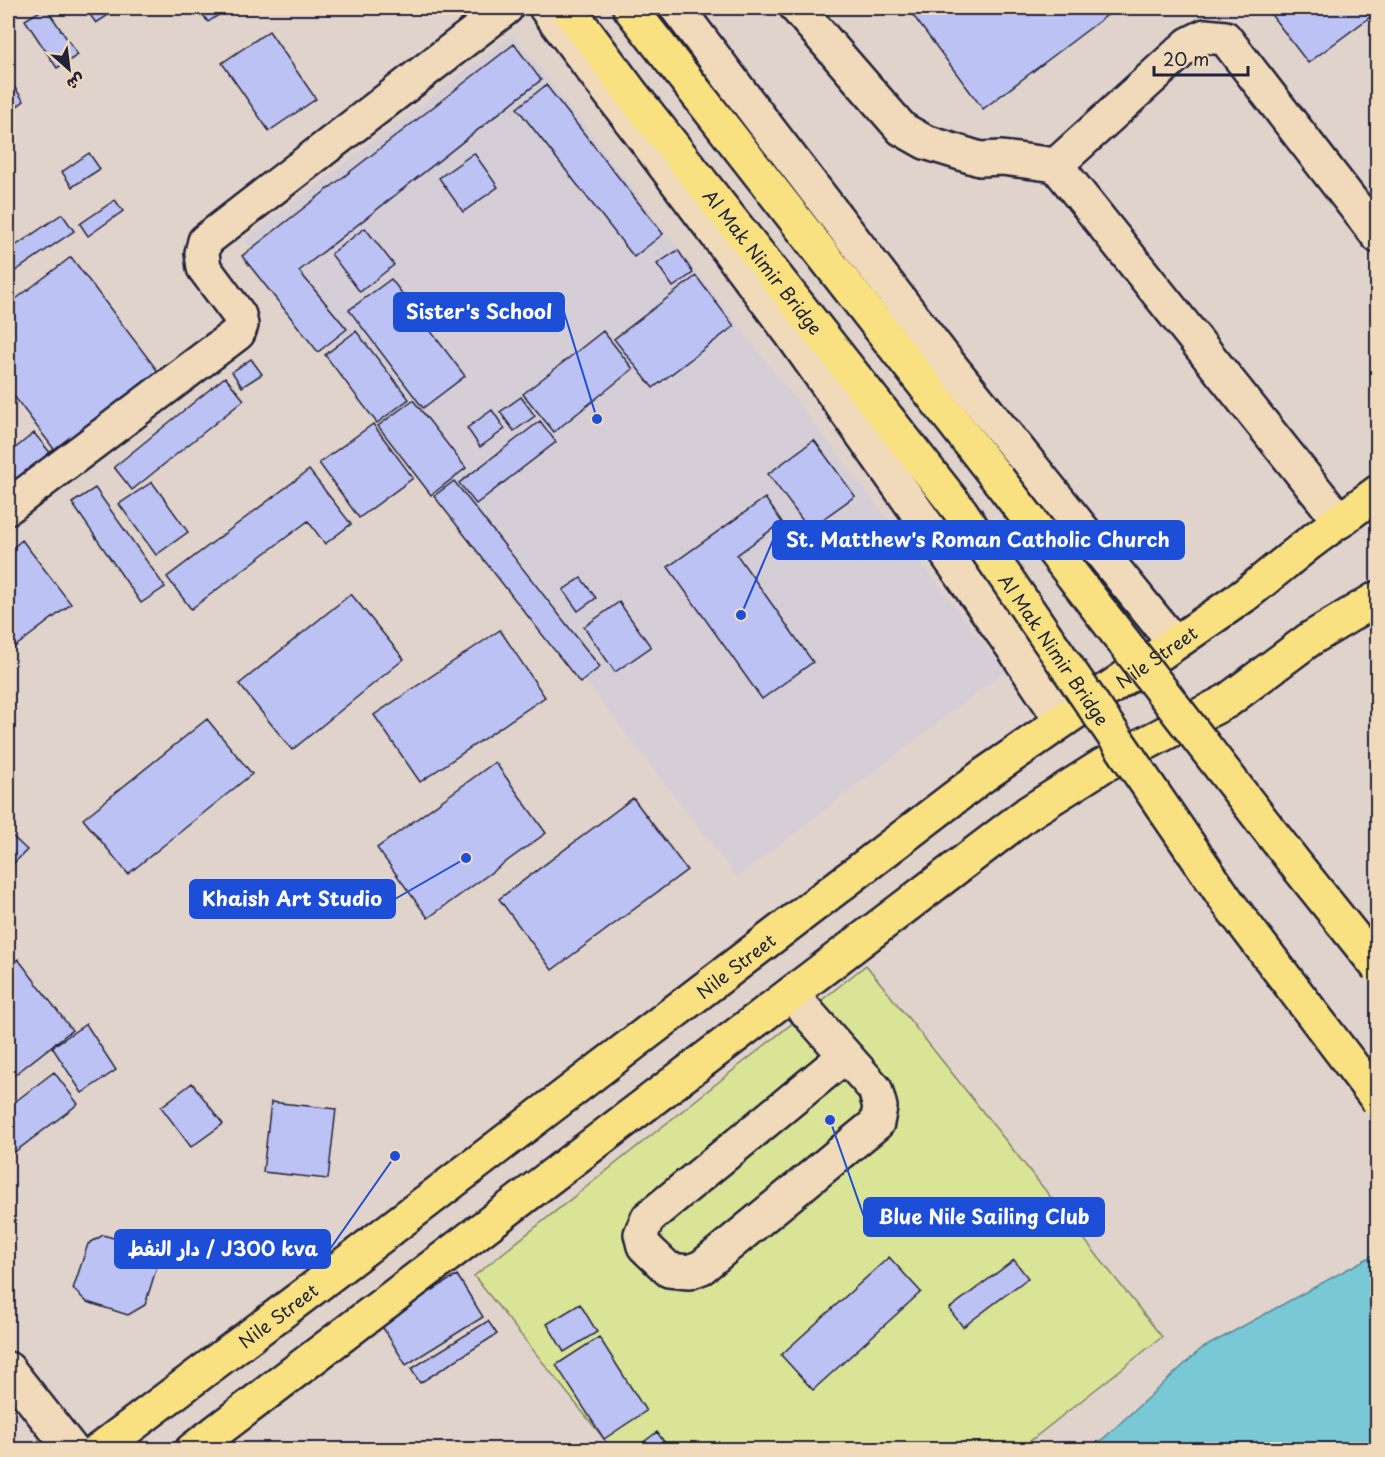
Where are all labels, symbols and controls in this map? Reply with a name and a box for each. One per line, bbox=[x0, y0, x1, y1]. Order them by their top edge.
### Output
north arrow bbox=[39, 39, 99, 99]
scale bar bbox=[1154, 39, 1248, 77]
text: 20 m bbox=[1163, 45, 1209, 72]
text: ش bbox=[63, 68, 90, 98]
street label: Al Mak Nimir Bridge bbox=[698, 183, 830, 340]
callout: Sister's School bbox=[394, 293, 564, 331]
text: Sister's School bbox=[406, 296, 552, 326]
callout: St. Matthew's Roman Catholic Church bbox=[773, 521, 1184, 559]
text: St. Matthew's Roman Catholic Church bbox=[786, 524, 1170, 554]
street label: Al Mak Nimir Bridge bbox=[993, 568, 1116, 730]
street label: Nile Street bbox=[1110, 619, 1202, 694]
callout: Khaish Art Studio bbox=[190, 880, 395, 918]
text: Khaish Art Studio bbox=[202, 883, 382, 913]
street label: Nile Street bbox=[690, 926, 781, 1004]
callout: Blue Nile Sailing Club bbox=[864, 1198, 1104, 1236]
text: Blue Nile Sailing Club bbox=[878, 1201, 1090, 1231]
callout: دار النفط / J300 kva bbox=[115, 1230, 330, 1268]
text: دار النفط / J300 kva bbox=[128, 1233, 319, 1263]
street label: Nile Street bbox=[232, 1276, 323, 1354]

